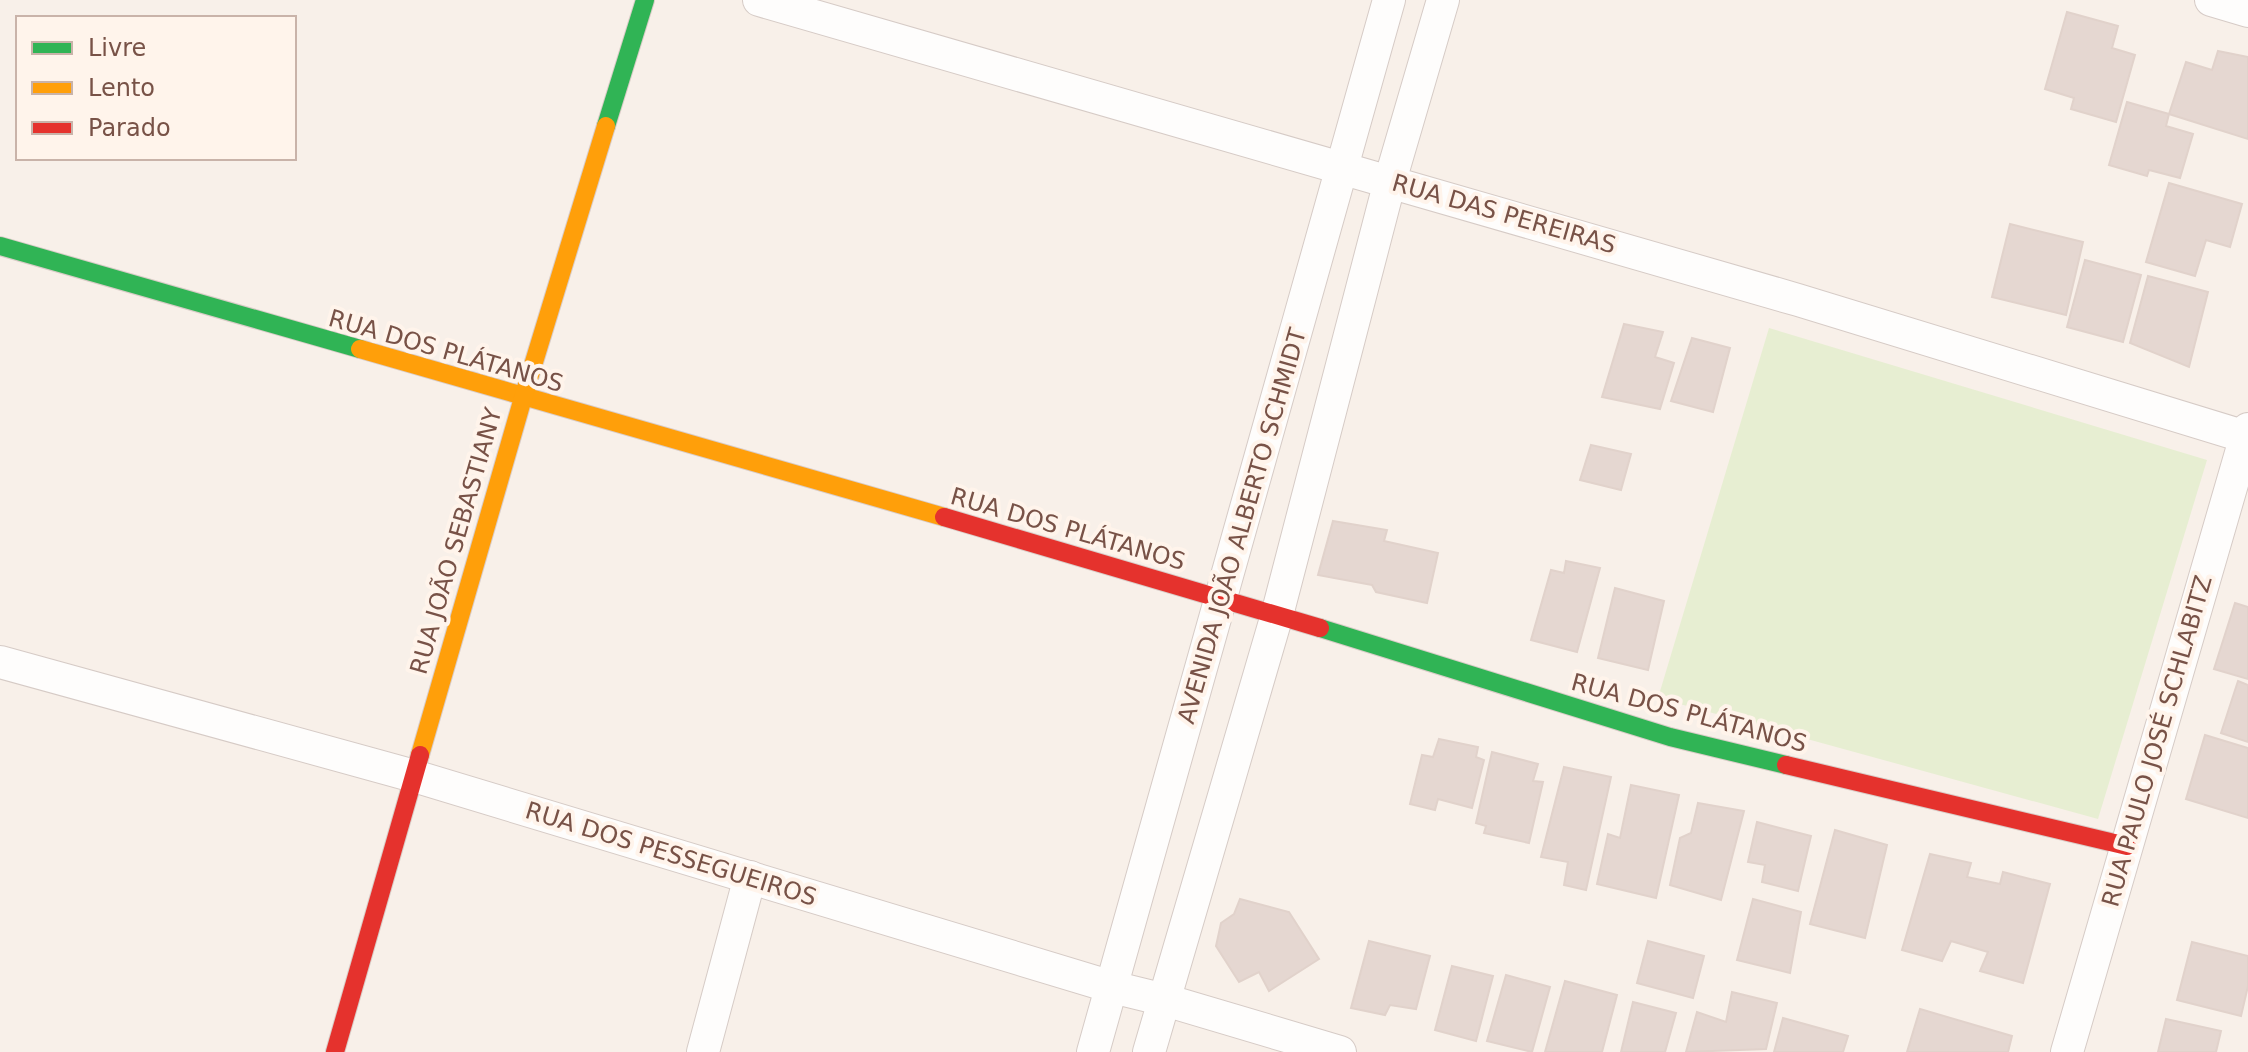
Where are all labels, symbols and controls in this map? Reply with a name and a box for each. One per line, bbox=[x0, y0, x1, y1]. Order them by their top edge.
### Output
legend bbox=[16, 16, 296, 160]
text: Livre bbox=[88, 34, 146, 62]
text: Lento bbox=[88, 74, 155, 102]
text: Parado bbox=[88, 114, 171, 142]
street label: RUA DAS PEREIRAS bbox=[1389, 169, 1619, 259]
street label: RUA DOS PLÁTANOS bbox=[325, 303, 567, 398]
street label: AVENIDA JOÃO ALBERTO SCHMIDT bbox=[1170, 324, 1312, 727]
street label: RUA JOÃO SEBASTIANY bbox=[403, 404, 508, 677]
street label: RUA DOS PLÁTANOS bbox=[947, 481, 1189, 576]
street label: RUA PAULO JOSÉ SCHLABITZ bbox=[2095, 572, 2218, 910]
street label: RUA DOS PLÁTANOS bbox=[1568, 667, 1810, 758]
street label: RUA DOS PESSEGUEIROS bbox=[522, 796, 820, 912]

